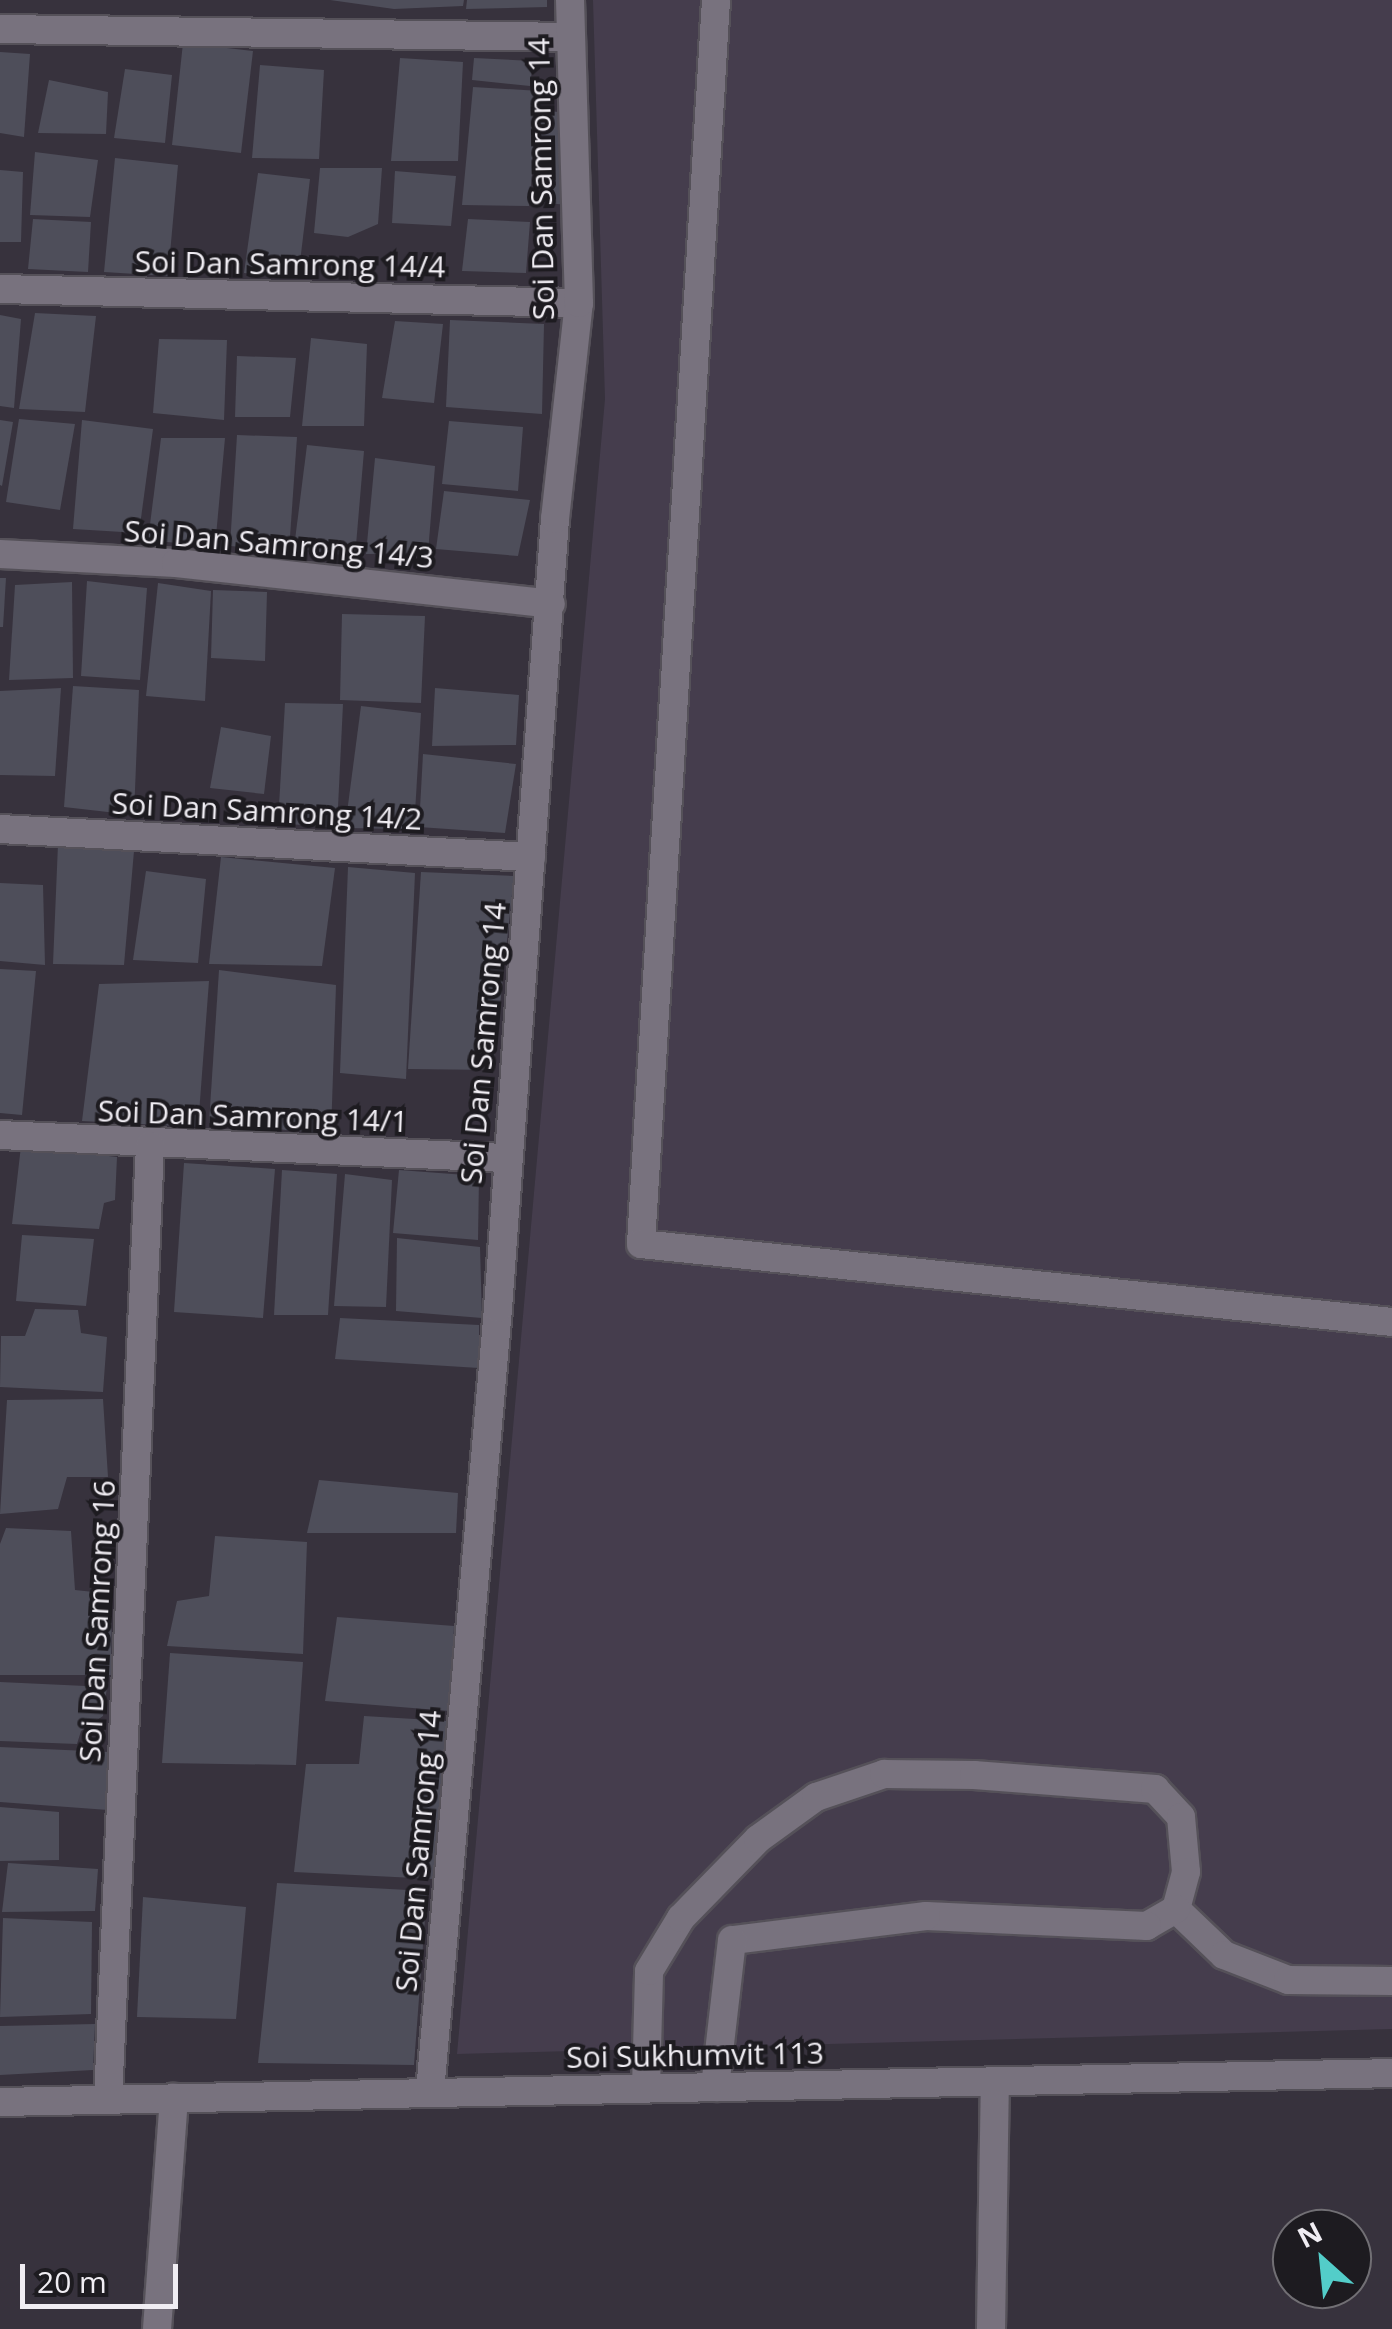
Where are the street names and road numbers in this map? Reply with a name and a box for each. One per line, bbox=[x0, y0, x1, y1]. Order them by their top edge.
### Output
street label: Soi Dan Samrong 14 bbox=[521, 37, 561, 321]
street label: Soi Dan Samrong 14/4 bbox=[134, 243, 446, 285]
street label: Soi Dan Samrong 14/3 bbox=[123, 513, 435, 575]
street label: Soi Dan Samrong 14/2 bbox=[111, 785, 423, 837]
street label: Soi Dan Samrong 14 bbox=[453, 901, 513, 1185]
street label: Soi Dan Samrong 14/1 bbox=[97, 1093, 409, 1139]
street label: Soi Dan Samrong 16 bbox=[72, 1479, 122, 1763]
street label: Soi Dan Samrong 14 bbox=[388, 1709, 448, 1993]
street label: Soi Sukhumvit 113 bbox=[566, 2035, 824, 2075]

